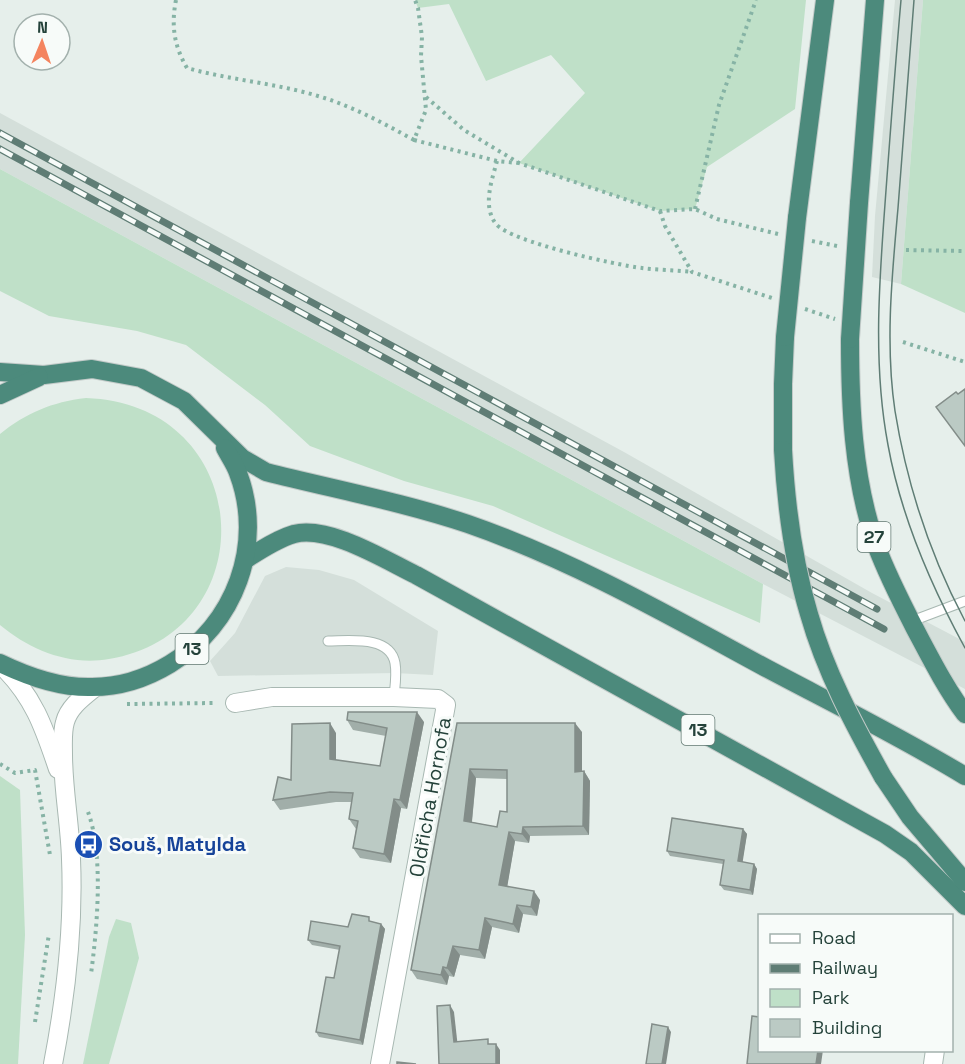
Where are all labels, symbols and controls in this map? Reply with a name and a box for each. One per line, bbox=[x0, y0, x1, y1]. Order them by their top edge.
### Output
north arrow bbox=[12, 12, 72, 72]
text: N bbox=[37, 17, 48, 38]
road number: 27 bbox=[858, 522, 890, 552]
road number: 13 bbox=[176, 634, 208, 664]
street label: Oldřicha Hornofa bbox=[403, 715, 457, 879]
road number: 13 bbox=[682, 715, 714, 745]
bus stop icon: Souš, Matylda bbox=[72, 828, 104, 860]
place label: Souš, Matylda bbox=[109, 831, 247, 857]
legend bbox=[758, 914, 953, 1052]
text: Road bbox=[812, 926, 856, 949]
text: Railway bbox=[812, 956, 878, 979]
text: Park bbox=[812, 986, 850, 1009]
text: Building bbox=[812, 1016, 882, 1039]

